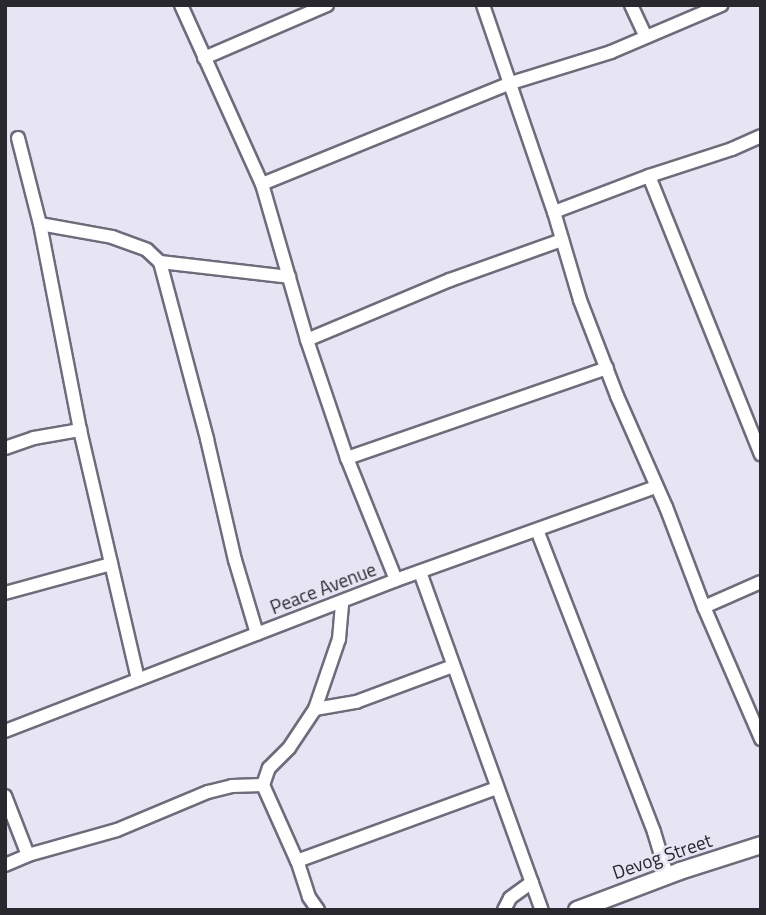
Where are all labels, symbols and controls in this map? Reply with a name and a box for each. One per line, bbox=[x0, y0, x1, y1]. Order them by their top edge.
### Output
street label: Peace Avenue bbox=[267, 557, 379, 619]
street label: Devog Street bbox=[609, 828, 715, 884]

